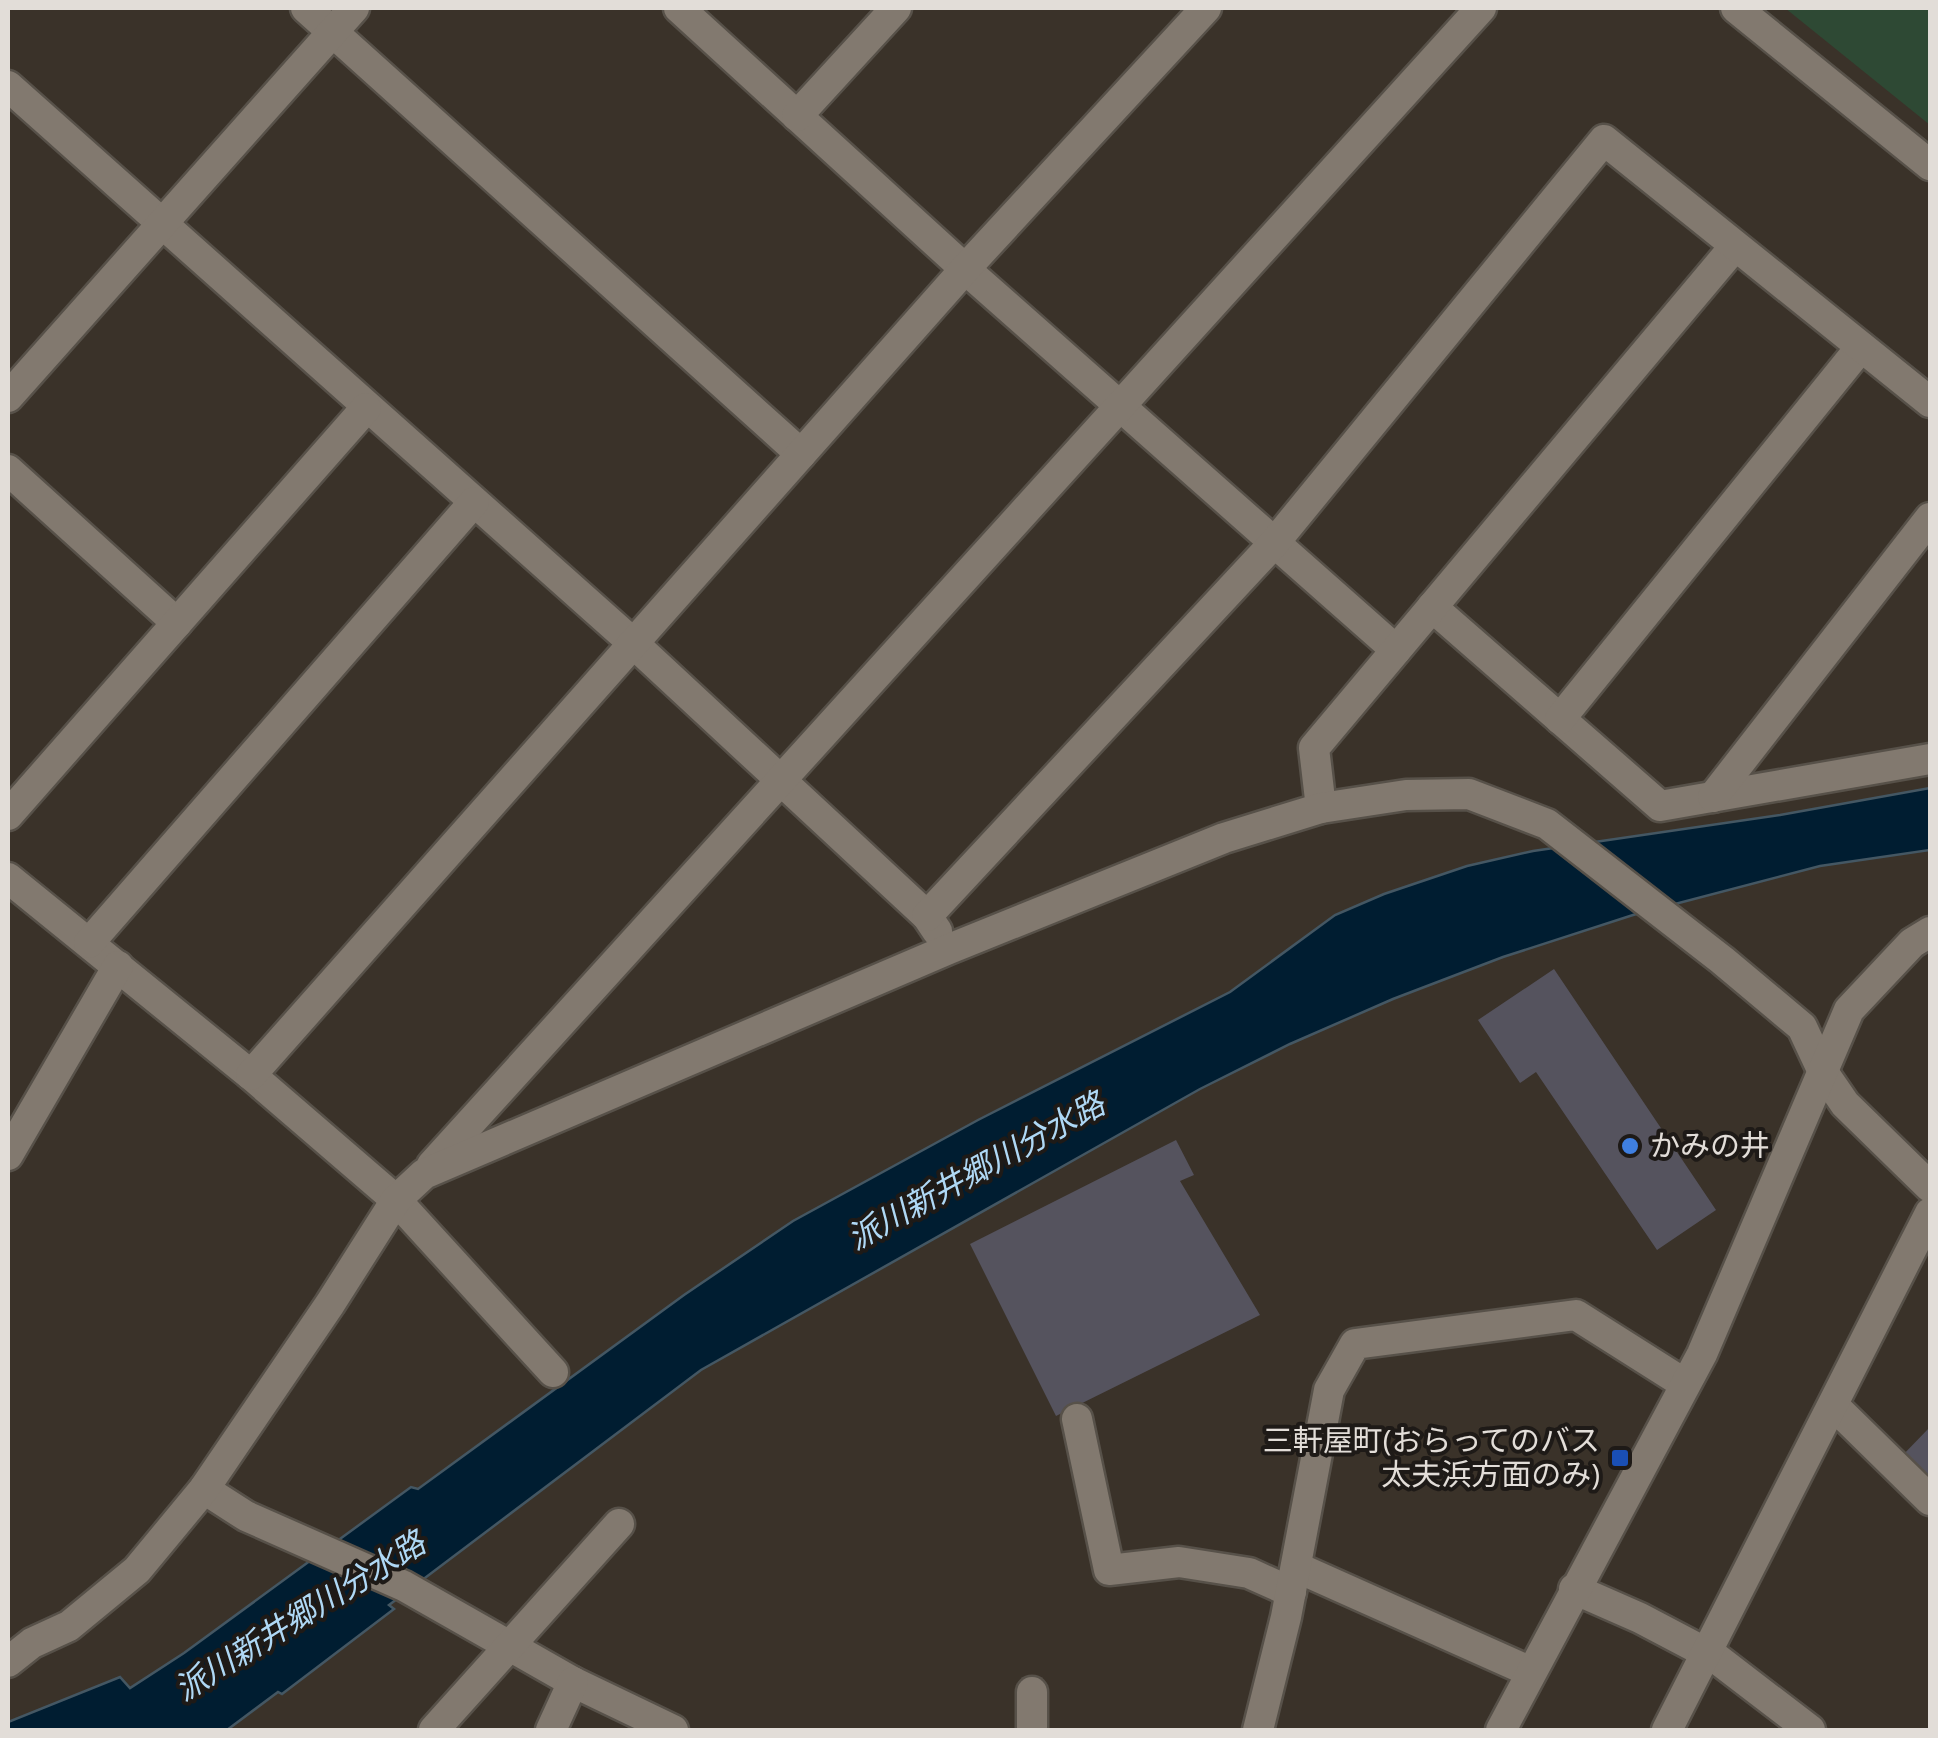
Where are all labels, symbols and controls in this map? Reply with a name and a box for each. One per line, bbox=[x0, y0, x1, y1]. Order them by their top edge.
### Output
water label: 派川新井郷川分水路 bbox=[839, 1080, 1114, 1258]
place label: かみの井 bbox=[1650, 1124, 1770, 1165]
marker: かみの井 bbox=[1619, 1135, 1641, 1157]
place label: 三軒屋町(おらってのバス 太夫浜方面のみ) bbox=[1263, 1419, 1600, 1494]
marker: 三軒屋町(おらってのバス 太夫浜方面のみ) bbox=[1609, 1447, 1631, 1469]
water label: 派川新井郷川分水路 bbox=[166, 1519, 435, 1709]

